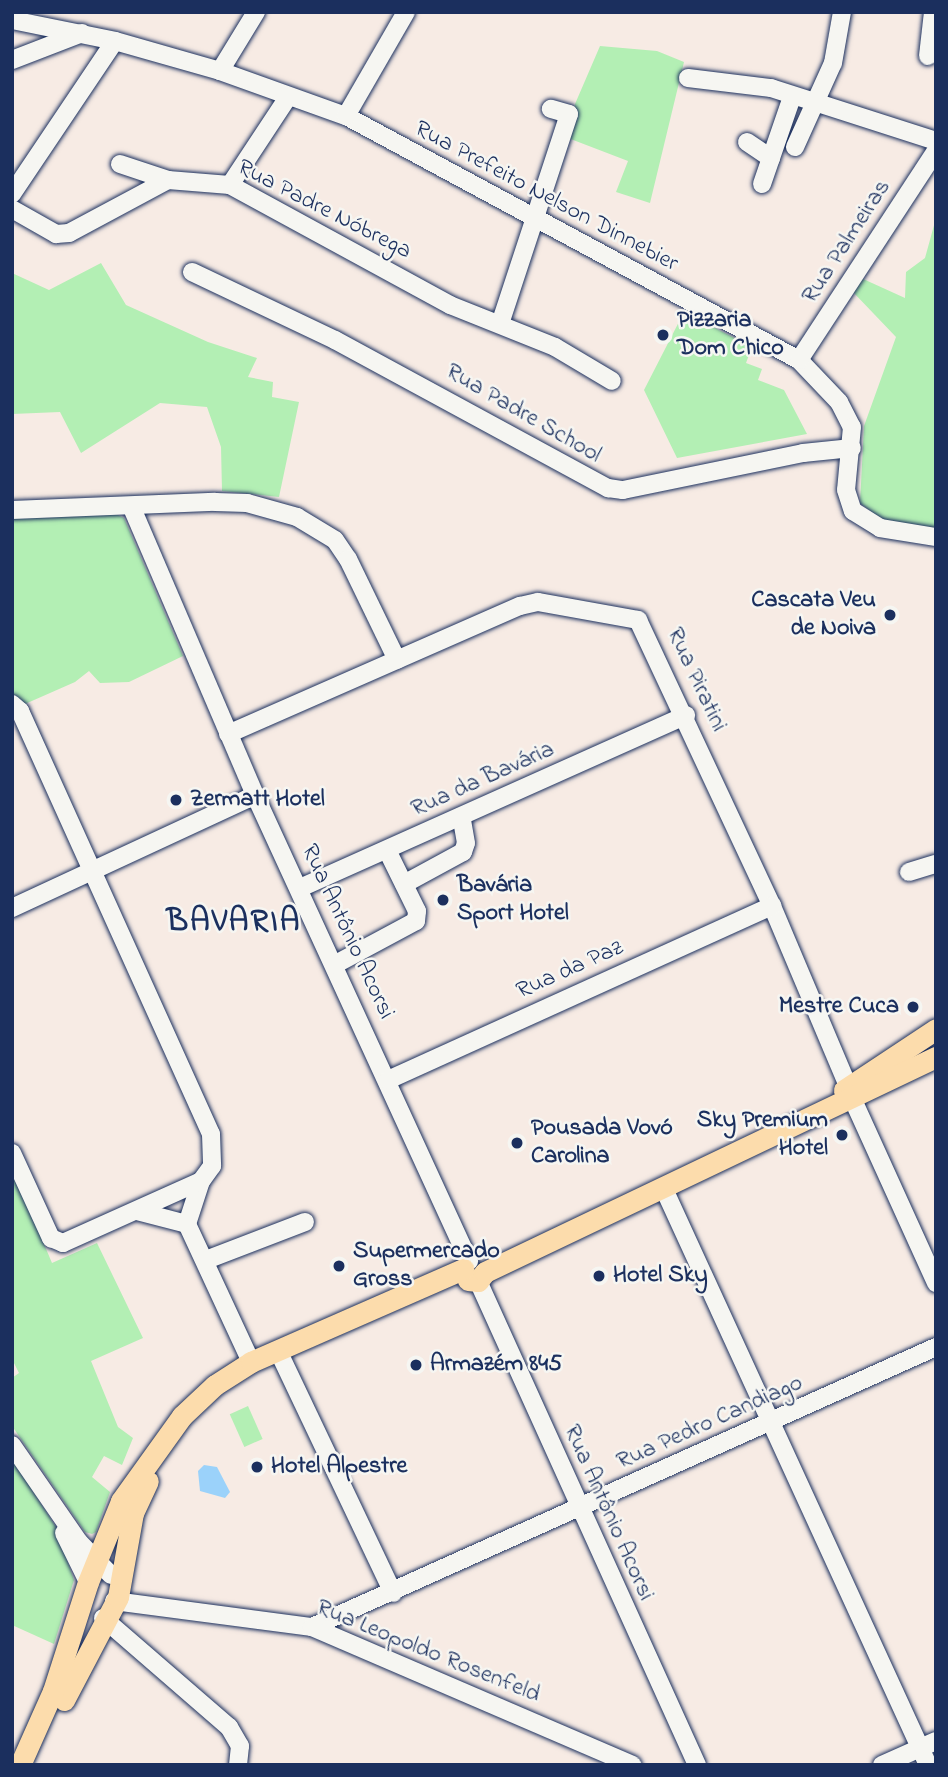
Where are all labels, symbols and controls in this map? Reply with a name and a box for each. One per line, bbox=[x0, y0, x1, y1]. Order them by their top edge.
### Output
street label: Rua Prefeito Nelson Dinnebier bbox=[409, 115, 683, 279]
street label: Rua Padre Nóbrega bbox=[232, 154, 416, 266]
street label: Rua Palmeiras bbox=[796, 175, 898, 309]
place label: Pizzaria Dom Chico bbox=[677, 307, 784, 363]
marker: Pizzaria Dom Chico bbox=[655, 327, 671, 343]
street label: Rua Padre School bbox=[440, 358, 606, 470]
place label: Cascata Veu de Noiva bbox=[751, 587, 876, 643]
marker: Cascata Veu de Noiva bbox=[882, 607, 898, 623]
street label: Rua Piratini bbox=[659, 623, 733, 737]
street label: Rua da Bavária bbox=[407, 736, 559, 824]
place label: Zermatt Hotel bbox=[190, 786, 325, 814]
marker: Zermatt Hotel bbox=[168, 792, 184, 808]
street label: Rua Antônio Acorsi bbox=[294, 840, 400, 1024]
place label: Bavária Sport Hotel bbox=[457, 872, 569, 928]
marker: Bavária Sport Hotel bbox=[435, 892, 451, 908]
district label: BAVARIA bbox=[167, 904, 301, 942]
street label: Rua da Paz bbox=[512, 934, 628, 1006]
place label: Mestre Cuca bbox=[779, 993, 899, 1021]
marker: Mestre Cuca bbox=[905, 999, 921, 1015]
place label: Sky Premium Hotel bbox=[697, 1107, 828, 1163]
place label: Pousada Vovó Carolina bbox=[531, 1115, 673, 1171]
marker: Sky Premium Hotel bbox=[834, 1127, 850, 1143]
marker: Pousada Vovó Carolina bbox=[509, 1135, 525, 1151]
place label: Supermercado Gross bbox=[353, 1238, 500, 1294]
marker: Supermercado Gross bbox=[331, 1258, 347, 1274]
place label: Hotel Sky bbox=[613, 1262, 708, 1290]
marker: Hotel Sky bbox=[591, 1268, 607, 1284]
place label: Armazém 845 bbox=[430, 1351, 562, 1379]
marker: Armazém 845 bbox=[408, 1357, 424, 1373]
street label: Rua Pedro Candiago bbox=[613, 1369, 807, 1477]
street label: Rua Antônio Acorsi bbox=[556, 1421, 660, 1605]
place label: Hotel Alpestre bbox=[271, 1453, 407, 1481]
marker: Hotel Alpestre bbox=[249, 1459, 265, 1475]
street label: Rua Leopoldo Rosenfeld bbox=[312, 1594, 544, 1710]

